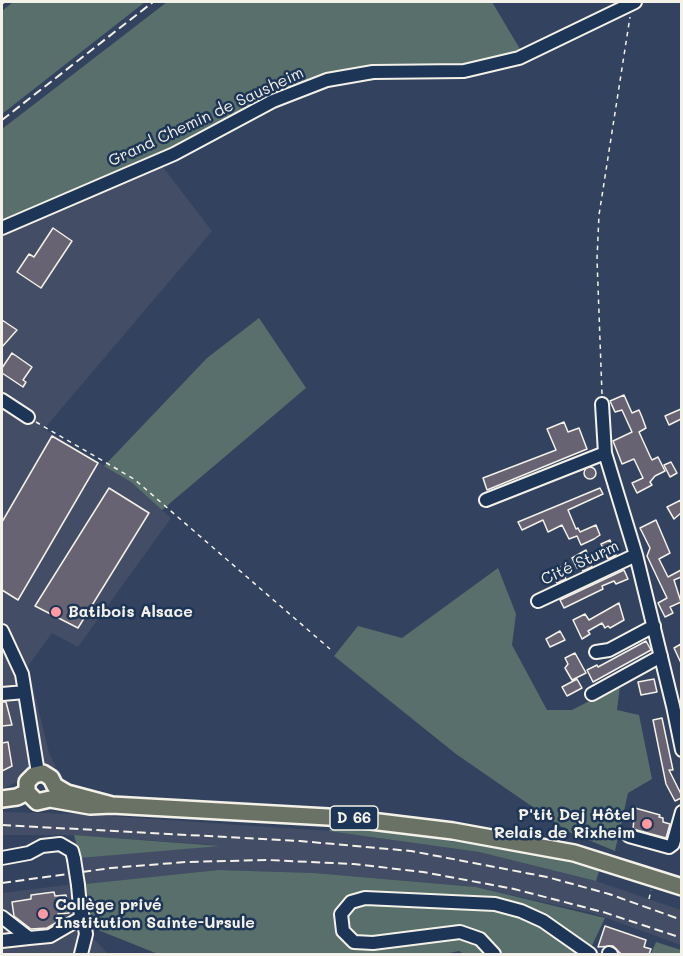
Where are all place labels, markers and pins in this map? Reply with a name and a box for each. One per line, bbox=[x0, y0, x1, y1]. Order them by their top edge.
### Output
place label: Batibois Alsace bbox=[68, 602, 193, 622]
marker: Batibois Alsace bbox=[49, 605, 63, 619]
place label: P'tit Dej Hôtel Relais de Rixheim bbox=[494, 805, 635, 843]
marker: P'tit Dej Hôtel Relais de Rixheim bbox=[640, 817, 654, 831]
place label: Collège privé Institution Sainte-Ursule bbox=[55, 895, 255, 933]
marker: Collège privé Institution Sainte-Ursule bbox=[36, 907, 50, 921]

